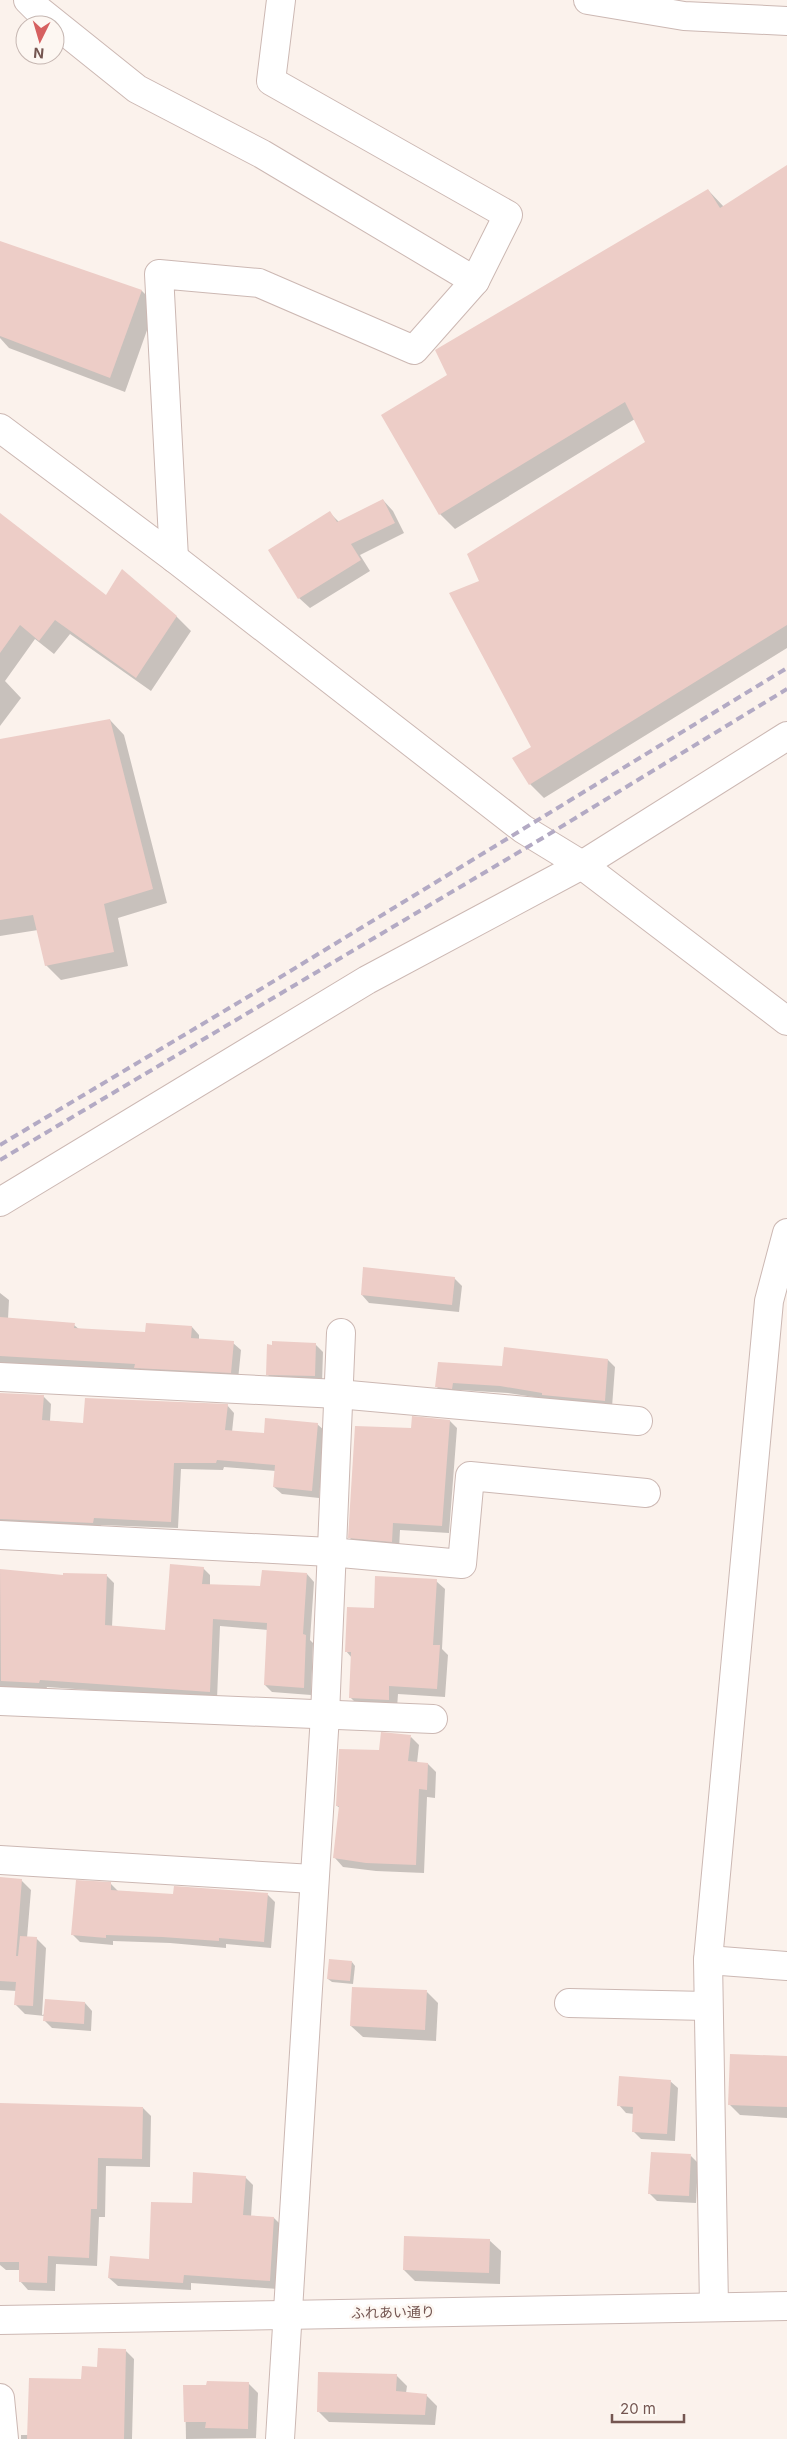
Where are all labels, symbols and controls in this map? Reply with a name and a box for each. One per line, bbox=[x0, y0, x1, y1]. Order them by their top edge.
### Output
north arrow bbox=[15, 15, 65, 65]
text: N bbox=[33, 45, 45, 62]
street label: ふれあい通り bbox=[351, 2303, 435, 2321]
scale bar bbox=[612, 2392, 684, 2424]
text: 20 m bbox=[620, 2399, 656, 2418]

